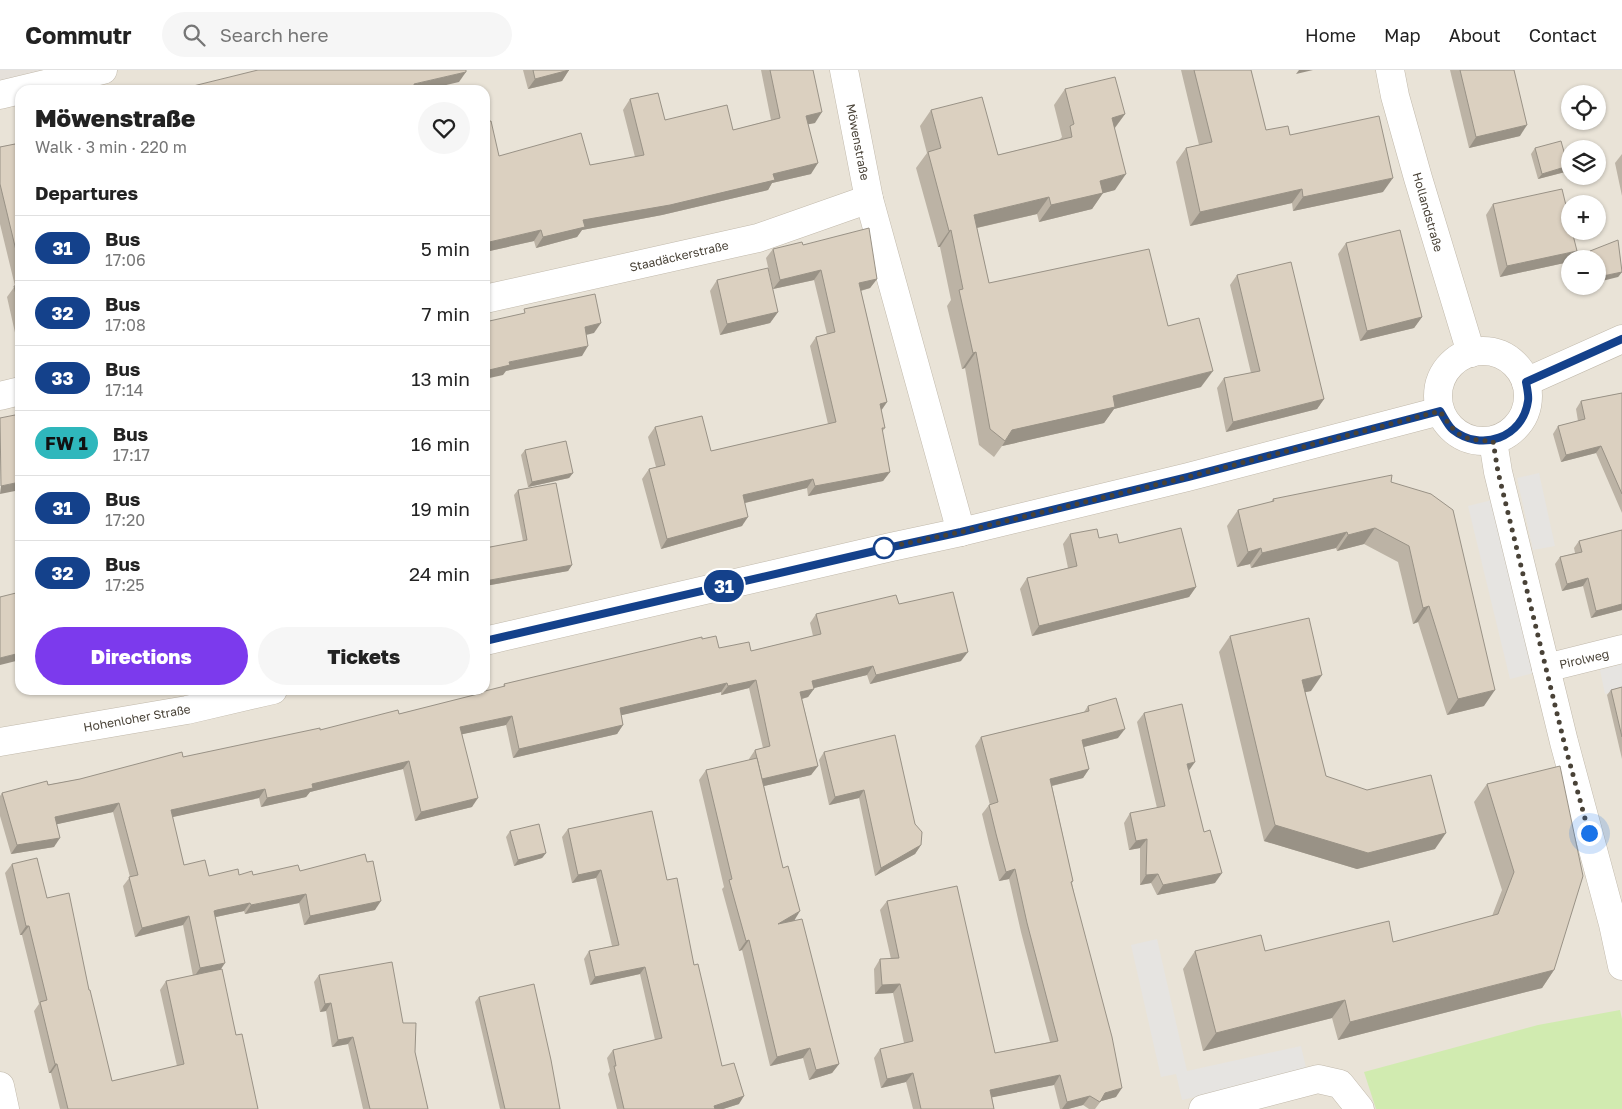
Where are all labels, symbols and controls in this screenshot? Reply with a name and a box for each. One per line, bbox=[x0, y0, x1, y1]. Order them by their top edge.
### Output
search box bbox=[162, 12, 512, 57]
text: Commutr bbox=[25, 20, 132, 49]
icon: search bbox=[180, 21, 208, 49]
text: Search here bbox=[220, 23, 329, 46]
text: Home bbox=[1305, 24, 1356, 46]
text: Map bbox=[1384, 24, 1421, 46]
text: About bbox=[1449, 24, 1501, 46]
text: Contact bbox=[1529, 24, 1597, 46]
map controls bbox=[1561, 85, 1606, 295]
button: locate bbox=[1561, 85, 1606, 130]
button: heart bbox=[418, 102, 470, 154]
street label: Möwenstraße bbox=[843, 102, 873, 182]
text: Möwenstraße bbox=[35, 103, 195, 132]
text: Walk · 3 min · 220 m bbox=[35, 137, 187, 157]
button: layers bbox=[1561, 140, 1606, 185]
street label: Hollandstraße bbox=[1409, 171, 1447, 253]
text: Departures bbox=[35, 181, 138, 204]
button: + bbox=[1561, 195, 1606, 240]
text: Bus bbox=[105, 227, 140, 250]
text: 31 bbox=[52, 237, 73, 259]
text: 5 min bbox=[421, 237, 470, 260]
street label: Staadäckerstraße bbox=[628, 237, 730, 275]
text: 17:06 bbox=[105, 250, 146, 270]
button: − bbox=[1561, 250, 1606, 295]
text: Bus bbox=[105, 292, 140, 315]
text: 32 bbox=[52, 302, 73, 324]
text: 7 min bbox=[422, 302, 470, 325]
text: 17:08 bbox=[105, 315, 146, 335]
text: Bus bbox=[105, 357, 140, 380]
text: 33 bbox=[52, 367, 73, 389]
text: 13 min bbox=[411, 367, 470, 390]
text: 17:14 bbox=[105, 380, 144, 400]
text: Bus bbox=[113, 422, 148, 445]
text: FW 1 bbox=[45, 432, 88, 454]
text: 16 min bbox=[411, 432, 470, 455]
text: 17:17 bbox=[113, 445, 150, 465]
text: Bus bbox=[105, 487, 140, 510]
text: 31 bbox=[52, 497, 73, 519]
text: 19 min bbox=[411, 497, 470, 520]
text: 17:20 bbox=[105, 510, 145, 530]
unlabelled marker bbox=[873, 537, 895, 559]
text: Bus bbox=[105, 552, 140, 575]
text: 32 bbox=[52, 562, 73, 584]
text: 24 min bbox=[409, 562, 470, 585]
line badge: 31 bbox=[702, 570, 746, 602]
text: 17:25 bbox=[105, 575, 145, 595]
text: 31 bbox=[714, 575, 734, 597]
button: Directions bbox=[35, 627, 248, 685]
button: Tickets bbox=[258, 627, 470, 685]
street label: Pirolweg bbox=[1558, 646, 1610, 672]
street label: Hohenloher Straße bbox=[82, 701, 192, 735]
your location bbox=[1577, 821, 1602, 846]

